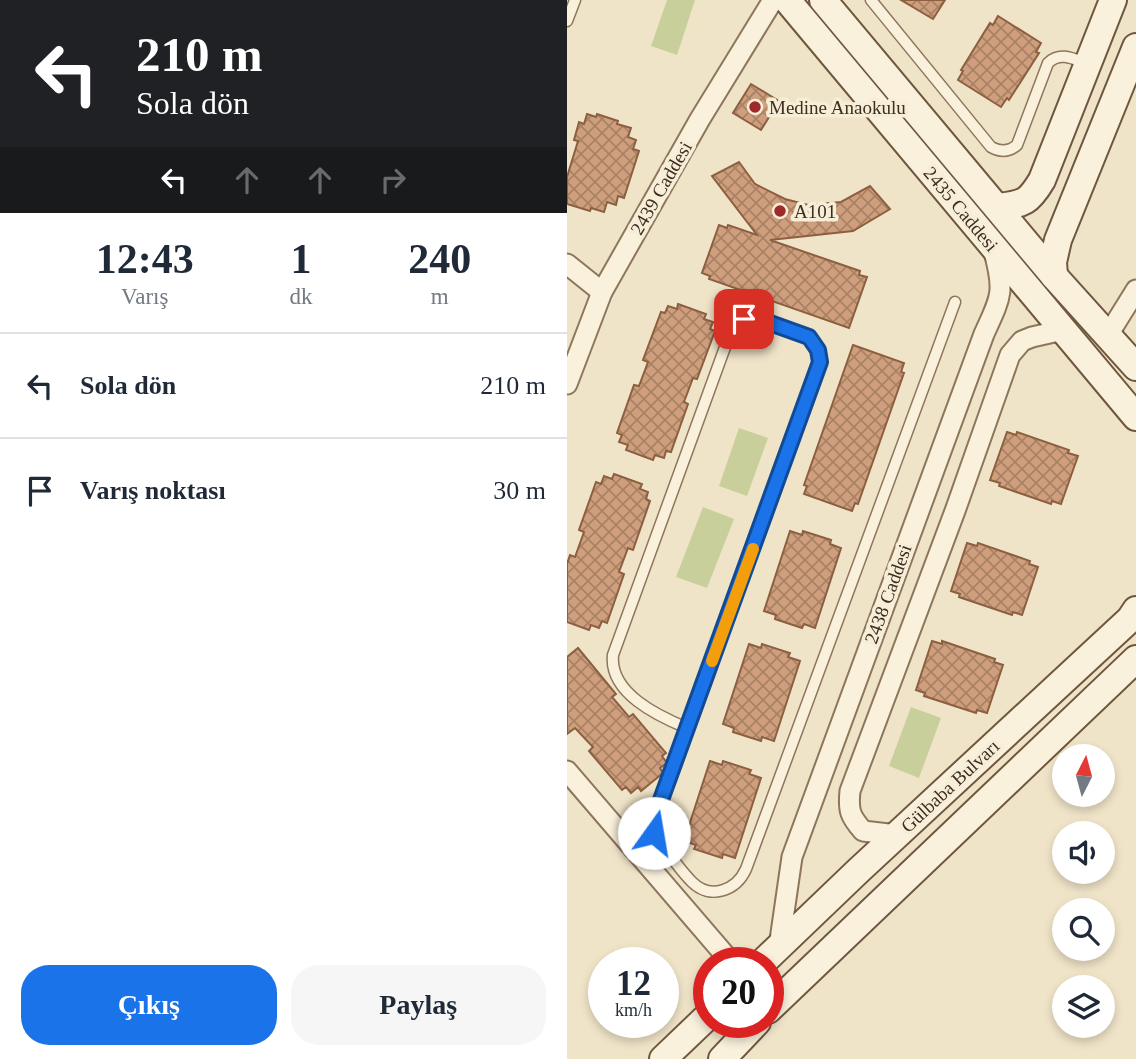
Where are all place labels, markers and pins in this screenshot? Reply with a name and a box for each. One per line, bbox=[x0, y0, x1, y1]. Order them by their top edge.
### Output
place label: Medine Anaokulu bbox=[769, 97, 906, 118]
marker: Medine Anaokulu bbox=[747, 99, 763, 115]
place label: A101 bbox=[794, 201, 836, 222]
marker: A101 bbox=[772, 203, 788, 219]
pin bbox=[714, 289, 774, 349]

